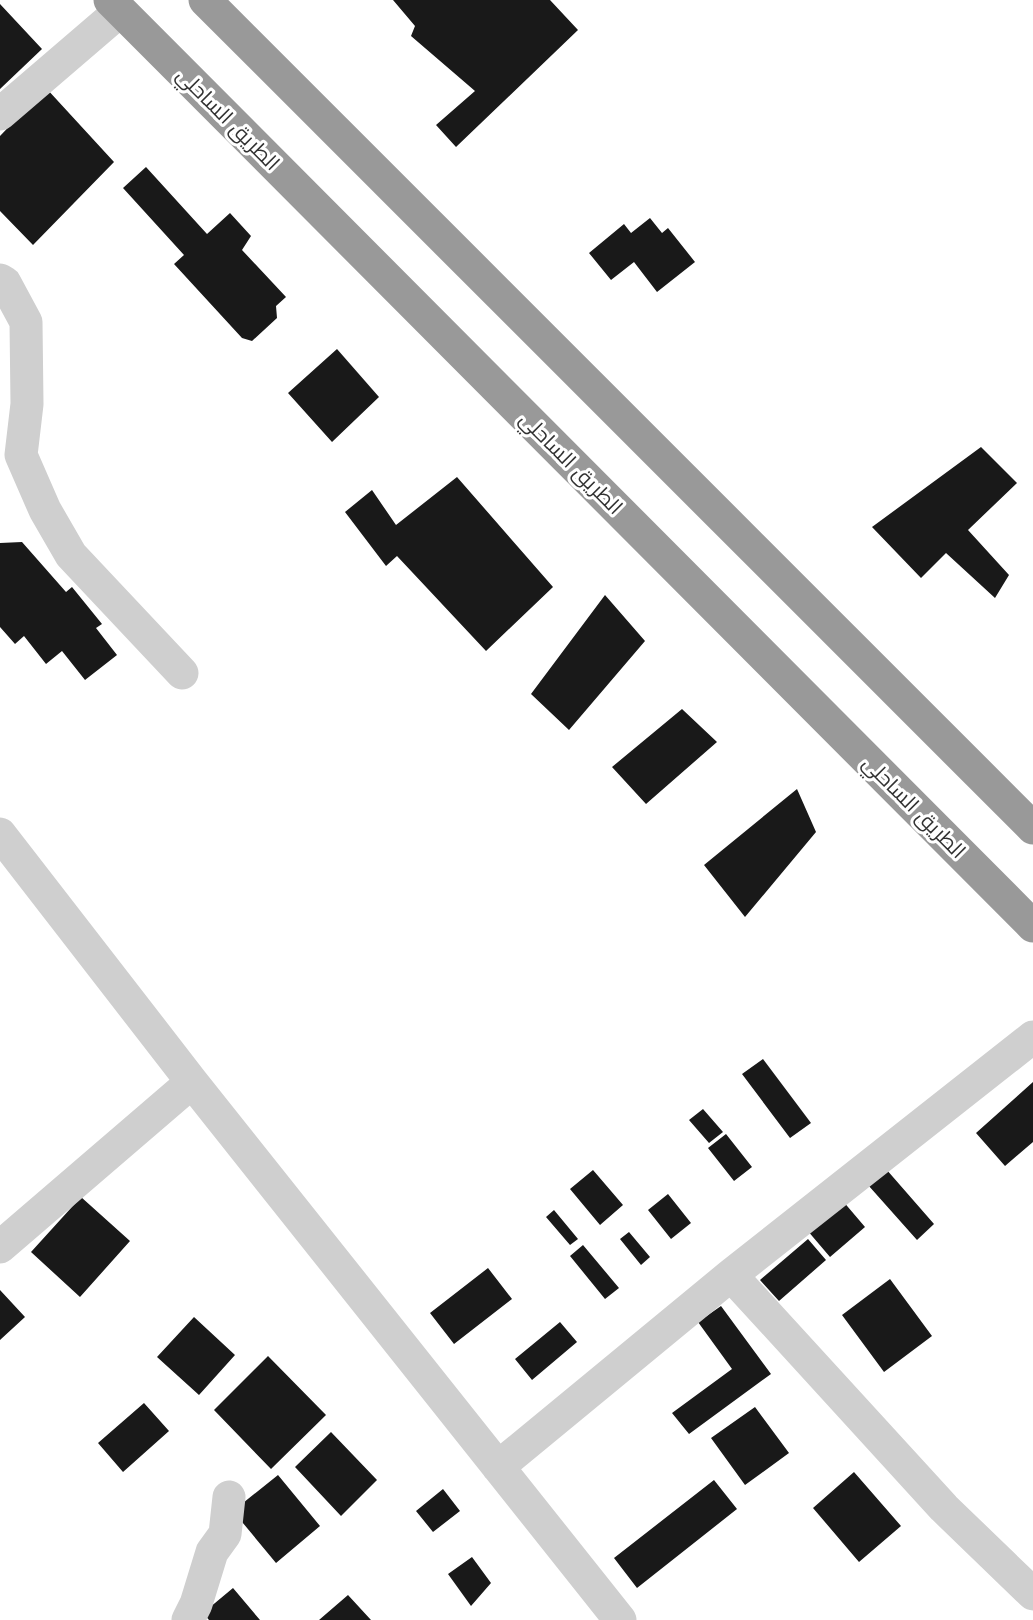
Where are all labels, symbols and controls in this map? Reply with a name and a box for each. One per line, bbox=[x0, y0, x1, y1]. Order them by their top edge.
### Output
street label: الطريق الساحلي bbox=[169, 61, 286, 178]
street label: الطريق الساحلي bbox=[512, 405, 629, 522]
street label: الطريق الساحلي bbox=[855, 749, 972, 866]

